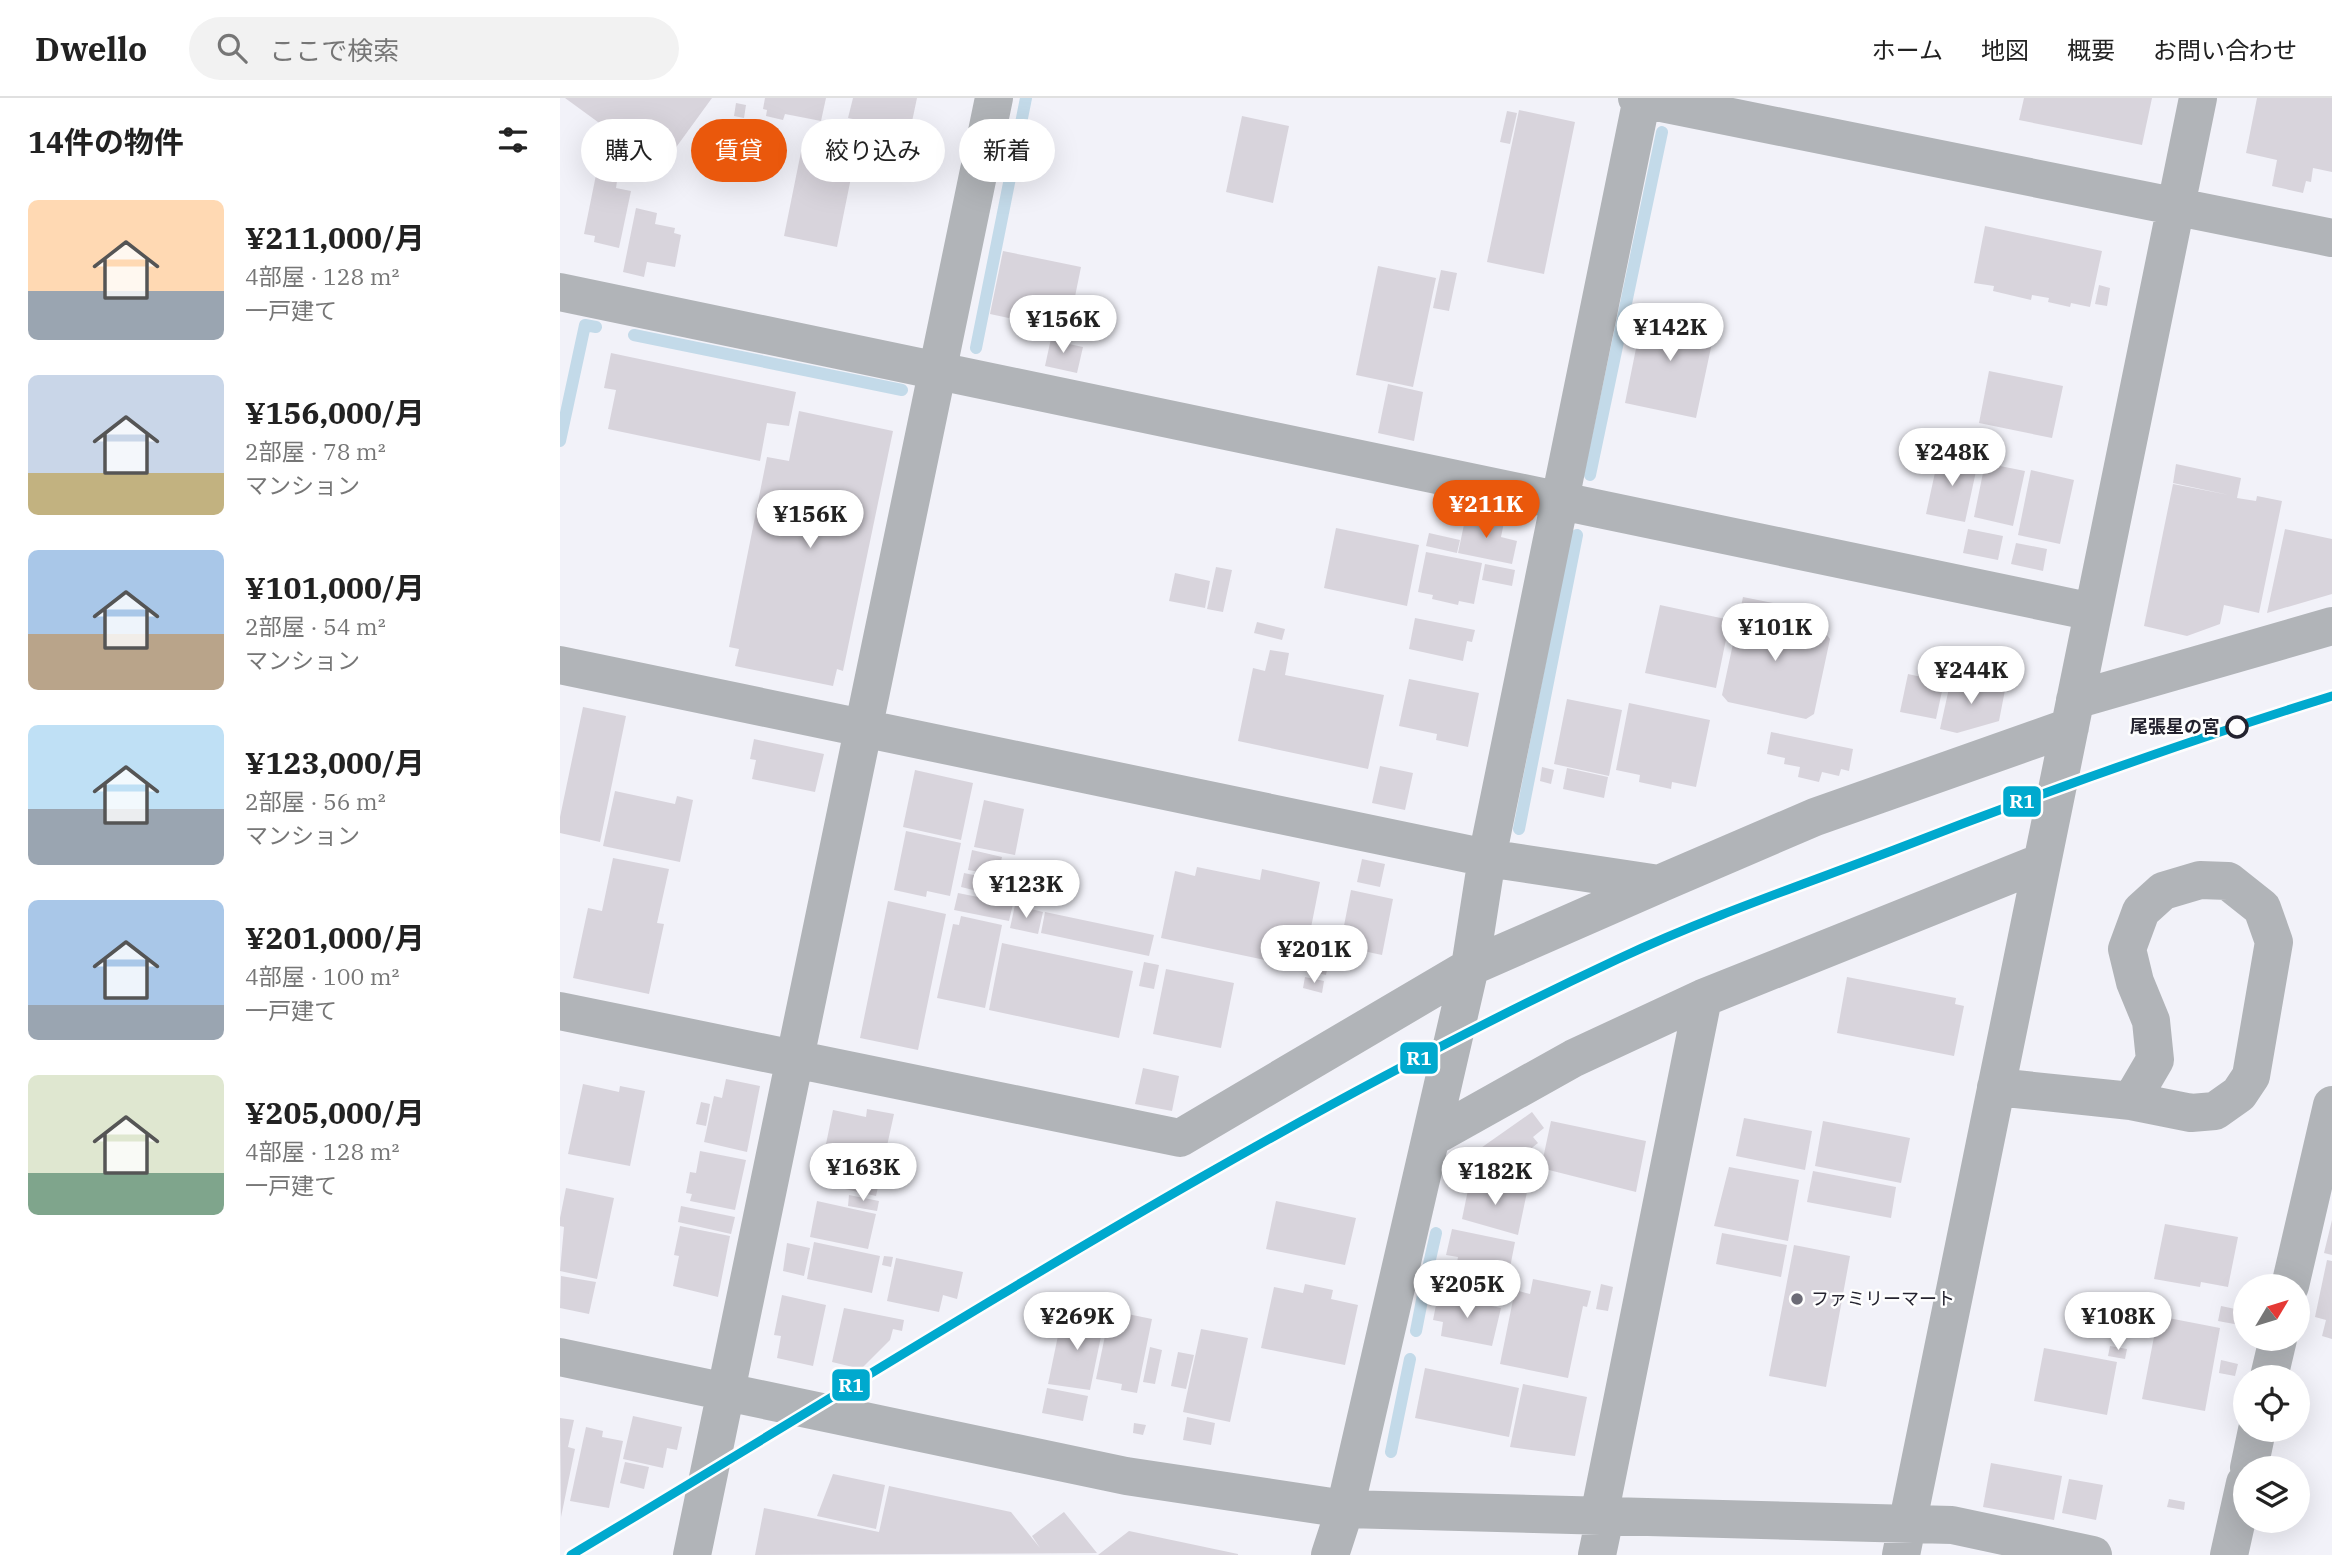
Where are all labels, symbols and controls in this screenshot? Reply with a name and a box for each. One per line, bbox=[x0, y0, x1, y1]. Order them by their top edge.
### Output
search box bbox=[189, 17, 679, 80]
text: Dwello bbox=[35, 27, 147, 70]
icon: search bbox=[213, 29, 251, 67]
text: ここで検索 bbox=[269, 33, 399, 67]
text: ホーム bbox=[1872, 34, 1943, 66]
text: 地図 bbox=[1981, 34, 2029, 66]
text: 概要 bbox=[2067, 34, 2115, 66]
text: お問い合わせ bbox=[2153, 34, 2297, 66]
chip: 購入 bbox=[581, 119, 677, 182]
chip: 賃貸 bbox=[691, 119, 787, 182]
chip: 絞り込み bbox=[801, 119, 945, 182]
chip: 新着 bbox=[959, 119, 1055, 182]
icon: filters bbox=[494, 121, 532, 159]
text: 14件の物件 bbox=[28, 122, 184, 161]
text: ¥211,000/月 bbox=[245, 218, 425, 257]
icon: home bbox=[84, 228, 168, 312]
text: 4部屋 · 128 m² bbox=[245, 261, 400, 291]
text: 一戸建て bbox=[245, 295, 337, 325]
pin: ¥156K bbox=[1014, 296, 1112, 355]
text: ¥156K bbox=[1026, 303, 1100, 333]
pin: ¥142K bbox=[1621, 303, 1719, 363]
text: ¥142K bbox=[1633, 311, 1707, 341]
text: ¥156,000/月 bbox=[245, 393, 425, 432]
icon: home bbox=[84, 403, 168, 487]
pin: ¥248K bbox=[1903, 428, 2001, 488]
text: 2部屋 · 78 m² bbox=[245, 436, 386, 466]
text: ¥248K bbox=[1915, 436, 1989, 466]
text: マンション bbox=[245, 470, 360, 500]
pin: ¥211K bbox=[1437, 480, 1535, 540]
text: ¥211K bbox=[1449, 488, 1523, 518]
pin: ¥156K bbox=[761, 490, 859, 550]
text: ¥156K bbox=[773, 498, 847, 528]
text: ¥101,000/月 bbox=[245, 568, 425, 607]
icon: home bbox=[84, 578, 168, 662]
pin: ¥101K bbox=[1726, 603, 1824, 663]
text: 2部屋 · 54 m² bbox=[245, 611, 386, 641]
text: ¥101K bbox=[1738, 611, 1812, 641]
text: マンション bbox=[245, 645, 360, 675]
pin: ¥244K bbox=[1922, 646, 2020, 706]
text: ¥244K bbox=[1934, 654, 2008, 684]
place label: 尾張星の宮 bbox=[2130, 715, 2220, 738]
marker: 尾張星の宮 bbox=[2226, 716, 2248, 738]
text: ¥123,000/月 bbox=[245, 743, 425, 782]
icon: home bbox=[84, 753, 168, 837]
line badge: R1 bbox=[2002, 785, 2042, 818]
text: 2部屋 · 56 m² bbox=[245, 786, 386, 816]
text: R1 bbox=[2009, 789, 2035, 813]
text: マンション bbox=[245, 820, 360, 850]
pin: ¥123K bbox=[977, 860, 1075, 920]
text: ¥123K bbox=[989, 868, 1063, 898]
text: ¥201,000/月 bbox=[245, 918, 425, 957]
pin: ¥201K bbox=[1265, 926, 1363, 985]
icon: home bbox=[84, 928, 168, 1012]
text: ¥201K bbox=[1277, 933, 1351, 963]
text: 4部屋 · 100 m² bbox=[245, 961, 400, 991]
text: 一戸建て bbox=[245, 995, 337, 1025]
line badge: R1 bbox=[1399, 1041, 1439, 1075]
text: R1 bbox=[1406, 1046, 1432, 1070]
text: ¥205,000/月 bbox=[245, 1093, 425, 1132]
icon: home bbox=[84, 1103, 168, 1187]
text: 4部屋 · 128 m² bbox=[245, 1136, 400, 1166]
pin: ¥163K bbox=[814, 1144, 912, 1203]
pin: ¥182K bbox=[1446, 1148, 1544, 1207]
text: ¥163K bbox=[826, 1151, 900, 1181]
text: ¥182K bbox=[1458, 1155, 1532, 1185]
text: 一戸建て bbox=[245, 1170, 337, 1200]
pin: ¥205K bbox=[1418, 1260, 1516, 1320]
text: ¥205K bbox=[1430, 1268, 1504, 1298]
north arrow bbox=[2233, 1274, 2310, 1351]
map controls bbox=[2233, 1274, 2310, 1533]
place label: ファミリーマート bbox=[1811, 1287, 1955, 1310]
marker: ファミリーマート bbox=[1789, 1291, 1805, 1307]
pin: ¥269K bbox=[1028, 1292, 1126, 1352]
pin: ¥108K bbox=[2069, 1292, 2167, 1352]
text: ¥269K bbox=[1040, 1300, 1114, 1330]
text: ¥108K bbox=[2081, 1300, 2155, 1330]
button: locate bbox=[2233, 1365, 2310, 1442]
line badge: R1 bbox=[831, 1368, 871, 1402]
text: R1 bbox=[838, 1373, 864, 1397]
button: layers bbox=[2233, 1456, 2310, 1533]

